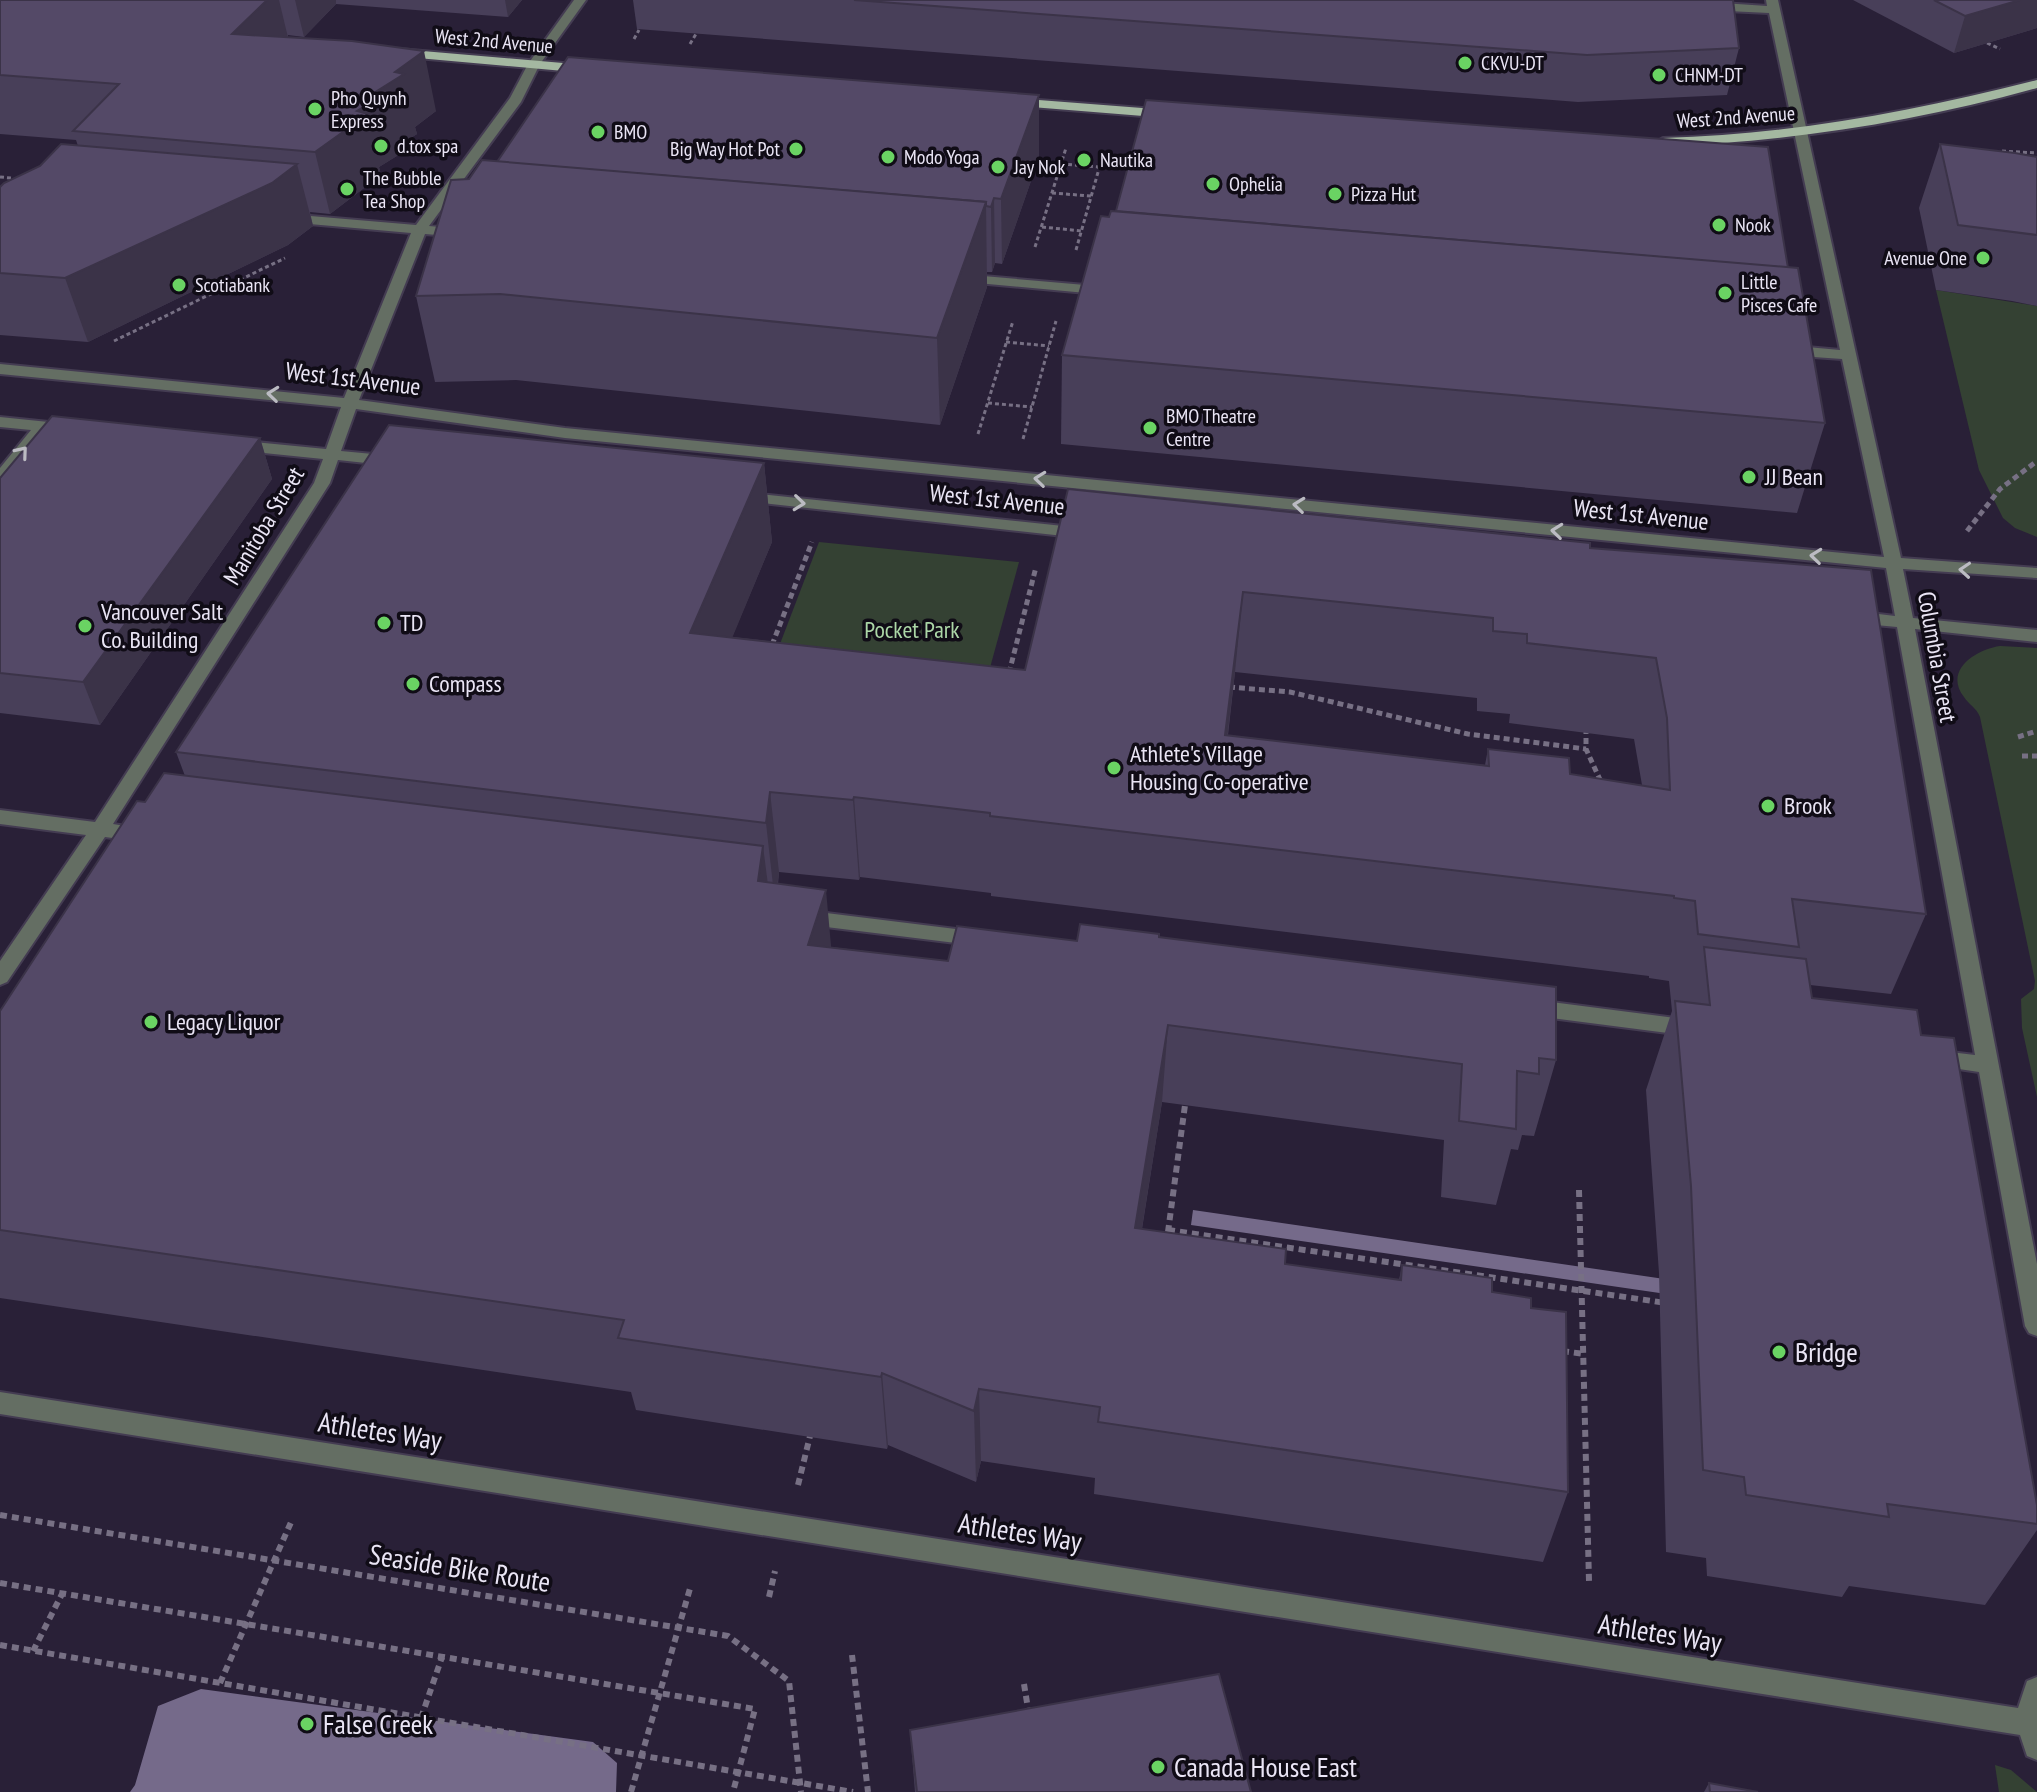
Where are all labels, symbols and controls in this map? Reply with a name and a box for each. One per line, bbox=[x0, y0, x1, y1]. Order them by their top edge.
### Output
street label: West 2nd Avenue bbox=[434, 23, 554, 59]
place label: CKVU-DT bbox=[1481, 50, 1544, 76]
marker: CKVU-DT bbox=[1456, 54, 1474, 72]
place label: CHNM-DT bbox=[1675, 62, 1743, 88]
marker: CHNM-DT bbox=[1650, 66, 1668, 84]
place label: Pho Quynh Express bbox=[331, 85, 406, 134]
marker: Pho Quynh Express bbox=[306, 100, 324, 118]
street label: West 2nd Avenue bbox=[1676, 100, 1796, 134]
place label: BMO bbox=[614, 119, 647, 145]
marker: BMO bbox=[589, 123, 607, 141]
place label: d.tox spa bbox=[397, 133, 458, 159]
place label: Big Way Hot Pot bbox=[670, 136, 780, 162]
marker: d.tox spa bbox=[372, 137, 390, 155]
marker: Big Way Hot Pot bbox=[787, 140, 805, 158]
place label: Modo Yoga bbox=[904, 144, 979, 170]
place label: Nautika bbox=[1100, 147, 1153, 173]
marker: Modo Yoga bbox=[879, 148, 897, 166]
marker: Nautika bbox=[1075, 151, 1093, 169]
place label: Jay Nok bbox=[1013, 154, 1065, 180]
marker: Jay Nok bbox=[989, 158, 1007, 176]
place label: The Bubble Tea Shop bbox=[363, 165, 442, 214]
place label: Ophelia bbox=[1229, 171, 1283, 197]
marker: Ophelia bbox=[1204, 175, 1222, 193]
marker: The Bubble Tea Shop bbox=[338, 180, 356, 198]
place label: Pizza Hut bbox=[1351, 181, 1416, 207]
marker: Pizza Hut bbox=[1326, 185, 1344, 203]
place label: Nook bbox=[1735, 212, 1771, 238]
marker: Nook bbox=[1710, 216, 1728, 234]
place label: Avenue One bbox=[1884, 245, 1967, 271]
marker: Avenue One bbox=[1974, 249, 1992, 267]
place label: Little Pisces Cafe bbox=[1741, 269, 1817, 318]
place label: Scotiabank bbox=[195, 272, 270, 298]
marker: Scotiabank bbox=[170, 276, 188, 294]
marker: Little Pisces Cafe bbox=[1716, 284, 1734, 302]
street label: West 1st Avenue bbox=[284, 355, 422, 402]
one-way arrow bbox=[266, 386, 279, 403]
place label: BMO Theatre Centre bbox=[1166, 403, 1256, 452]
marker: BMO Theatre Centre bbox=[1141, 419, 1159, 437]
one-way arrow bbox=[12, 446, 26, 461]
street label: Manitoba Street bbox=[216, 461, 311, 590]
place label: JJ Bean bbox=[1764, 461, 1823, 492]
marker: JJ Bean bbox=[1740, 468, 1758, 486]
one-way arrow bbox=[1033, 471, 1046, 488]
street label: West 1st Avenue bbox=[928, 477, 1066, 522]
street label: West 1st Avenue bbox=[1572, 492, 1710, 537]
one-way arrow bbox=[793, 495, 806, 512]
one-way arrow bbox=[1292, 496, 1305, 513]
one-way arrow bbox=[1551, 522, 1564, 539]
one-way arrow bbox=[1809, 548, 1822, 565]
one-way arrow bbox=[1958, 562, 1971, 579]
street label: Columbia Street bbox=[1911, 589, 1964, 725]
place label: Vancouver Salt Co. Building bbox=[100, 596, 224, 655]
place label: TD bbox=[400, 607, 423, 638]
marker: TD bbox=[375, 614, 393, 632]
park label: Pocket Park bbox=[864, 614, 960, 645]
marker: Vancouver Salt Co. Building bbox=[76, 617, 94, 635]
place label: Compass bbox=[429, 668, 502, 699]
marker: Compass bbox=[404, 675, 422, 693]
place label: Athlete's Village Housing Co-operative bbox=[1130, 738, 1309, 797]
marker: Athlete's Village Housing Co-operative bbox=[1105, 759, 1123, 777]
place label: Brook bbox=[1784, 790, 1833, 821]
marker: Brook bbox=[1759, 797, 1777, 815]
place label: Legacy Liquor bbox=[167, 1006, 281, 1037]
marker: Legacy Liquor bbox=[142, 1013, 160, 1031]
place label: Bridge bbox=[1795, 1333, 1858, 1370]
marker: Bridge bbox=[1770, 1343, 1788, 1361]
street label: Athletes Way bbox=[316, 1402, 445, 1459]
street label: Athletes Way bbox=[956, 1503, 1085, 1560]
street label: Seaside Bike Route bbox=[367, 1535, 553, 1600]
street label: Athletes Way bbox=[1596, 1604, 1725, 1661]
place label: False Creek bbox=[323, 1705, 433, 1742]
marker: False Creek bbox=[298, 1715, 316, 1733]
place label: Canada House East bbox=[1174, 1748, 1357, 1785]
marker: Canada House East bbox=[1149, 1758, 1167, 1776]

